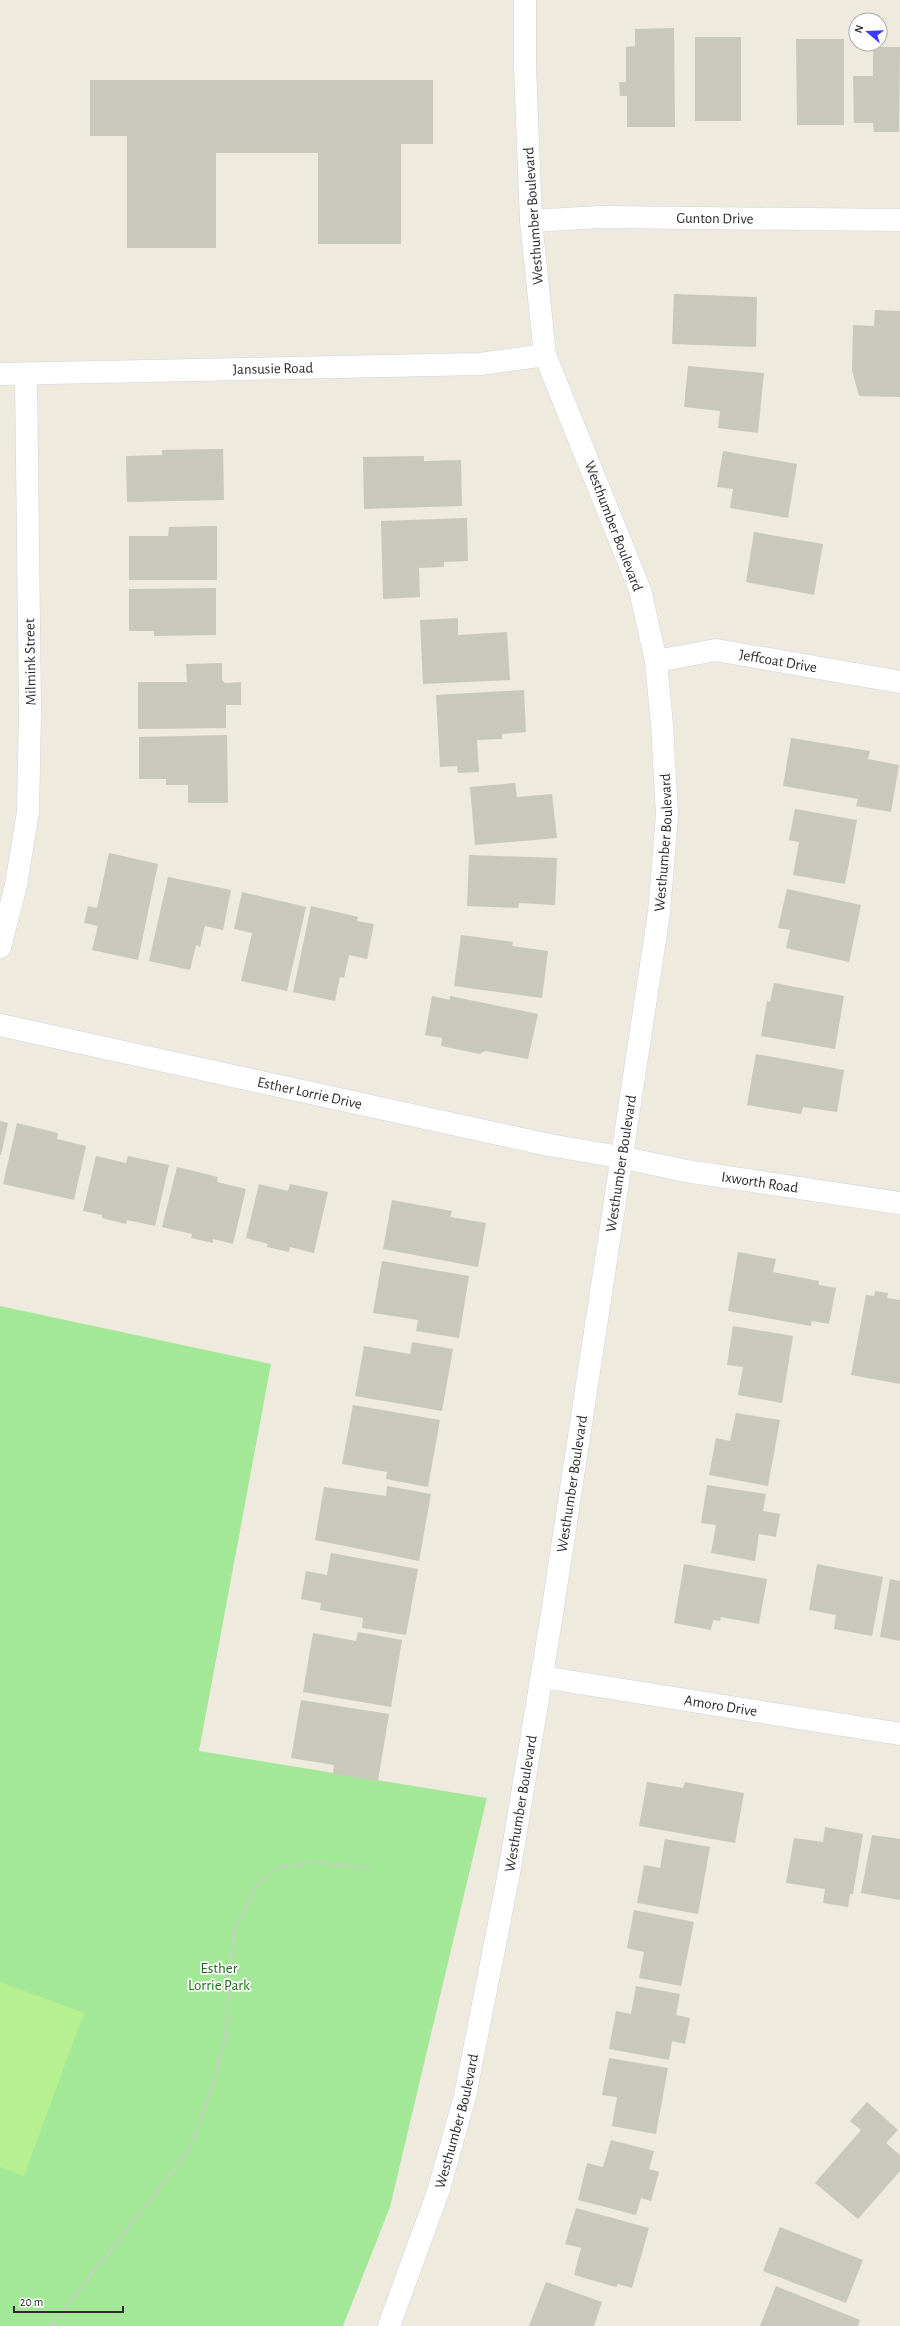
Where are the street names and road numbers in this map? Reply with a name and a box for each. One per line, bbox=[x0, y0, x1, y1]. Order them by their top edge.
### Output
street label: Westhumber Boulevard bbox=[521, 146, 546, 285]
street label: Gunton Drive bbox=[676, 211, 754, 227]
street label: Jansusie Road bbox=[233, 360, 314, 377]
street label: Westhumber Boulevard bbox=[582, 459, 645, 594]
street label: Milmink Street bbox=[22, 618, 39, 706]
street label: Jeffcoat Drive bbox=[738, 647, 818, 675]
street label: Westhumber Boulevard bbox=[652, 773, 675, 912]
street label: Esther Lorrie Drive bbox=[256, 1074, 363, 1112]
street label: Westhumber Boulevard bbox=[603, 1094, 639, 1233]
street label: Ixworth Road bbox=[720, 1169, 799, 1196]
street label: Westhumber Boulevard bbox=[554, 1414, 590, 1553]
street label: Amoro Drive bbox=[683, 1693, 758, 1719]
street label: Westhumber Boulevard bbox=[502, 1734, 540, 1873]
street label: Westhumber Boulevard bbox=[433, 2052, 481, 2190]

